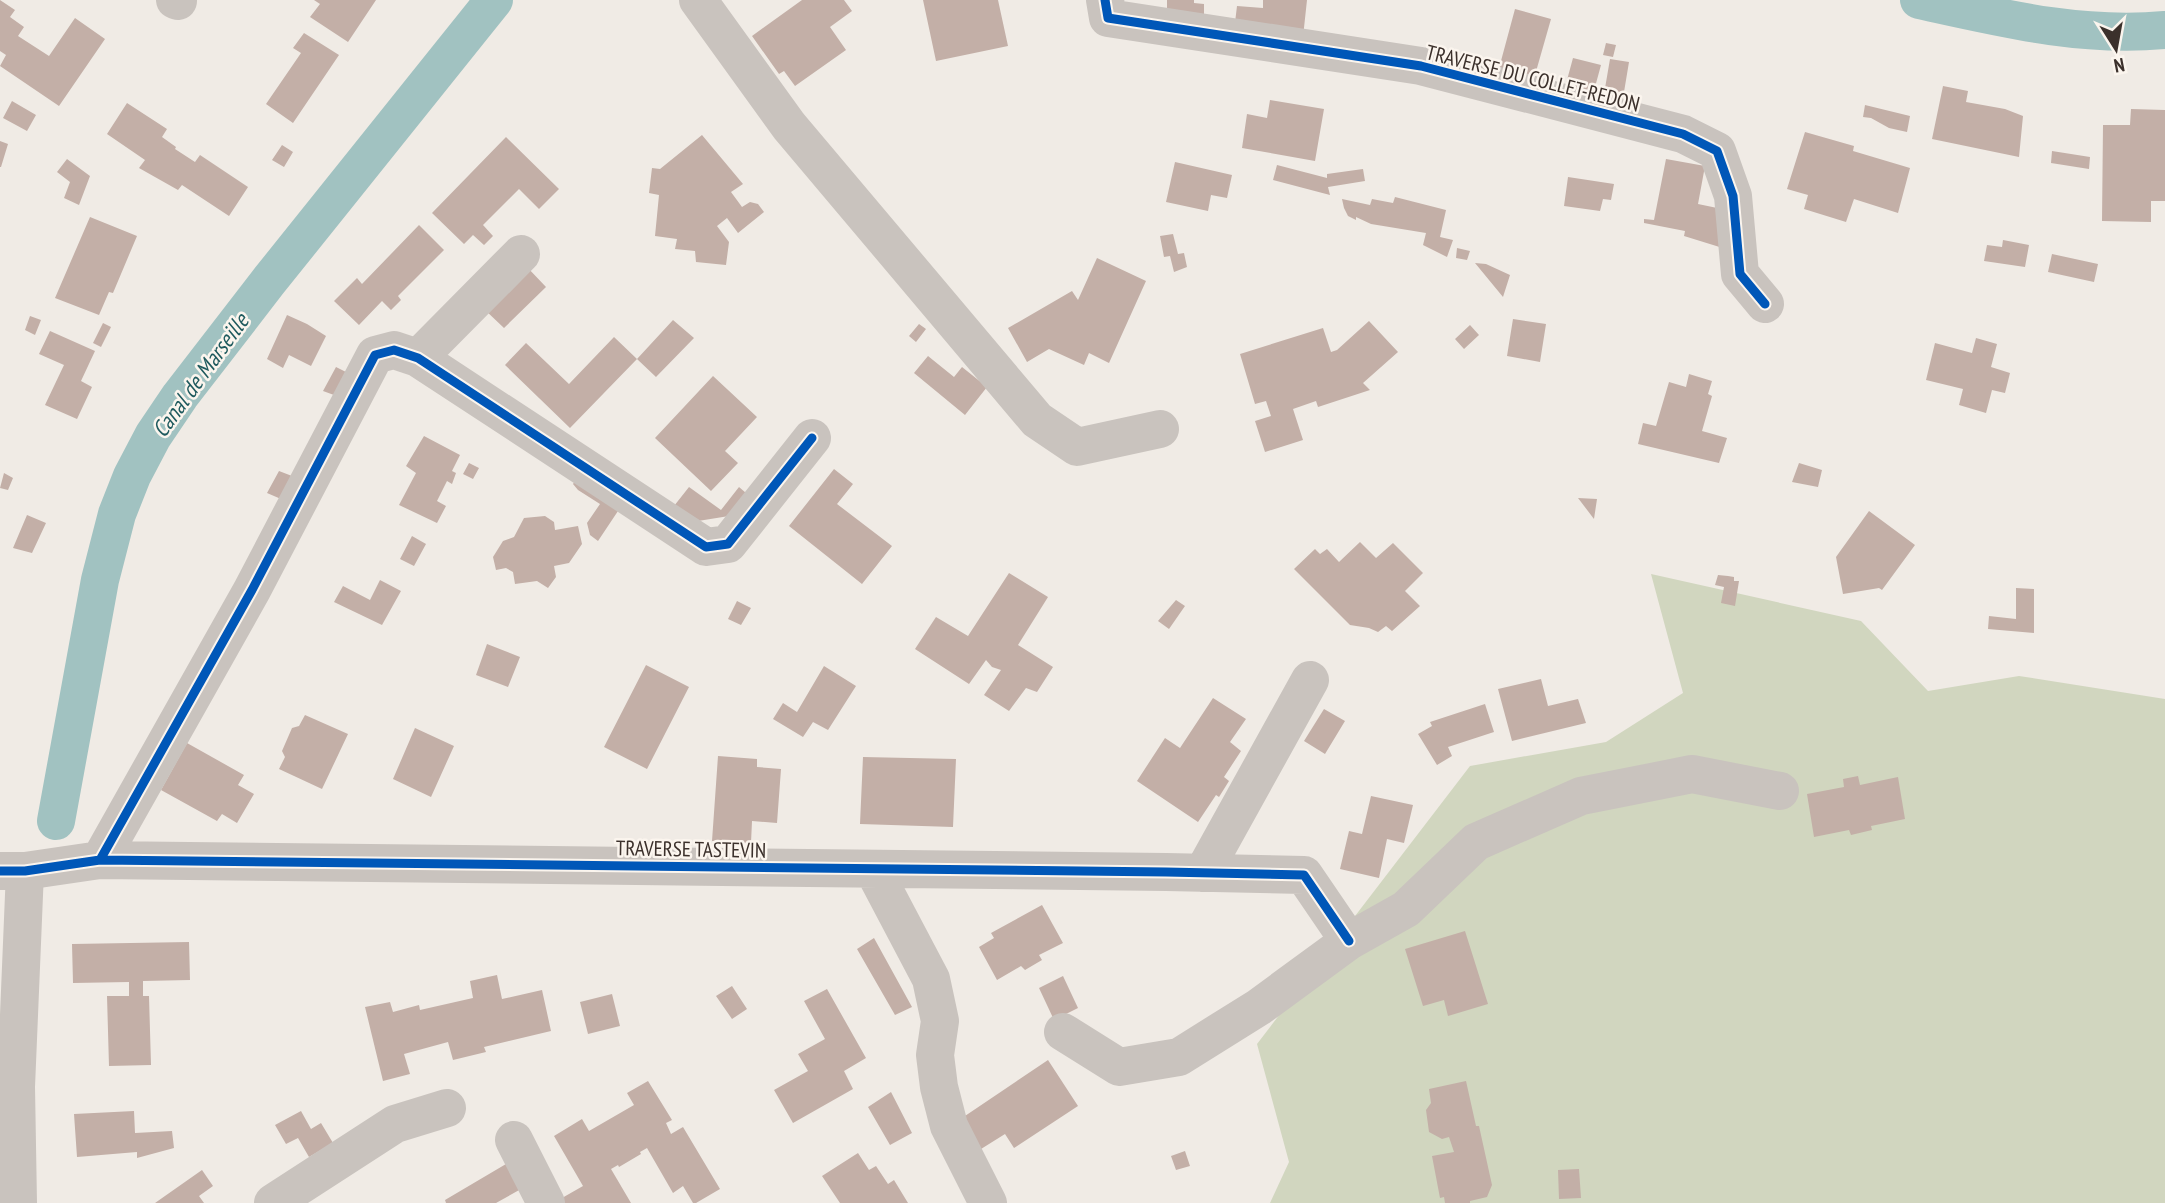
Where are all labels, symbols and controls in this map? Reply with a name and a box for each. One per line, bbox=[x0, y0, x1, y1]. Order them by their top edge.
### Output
north arrow bbox=[2081, 14, 2151, 84]
street label: TRAVERSE DU COLLET-REDON bbox=[1423, 38, 1643, 118]
text: N bbox=[2112, 53, 2127, 78]
water label: Canal de Marseille bbox=[145, 306, 256, 443]
street label: TRAVERSE TASTEVIN bbox=[616, 834, 766, 864]

